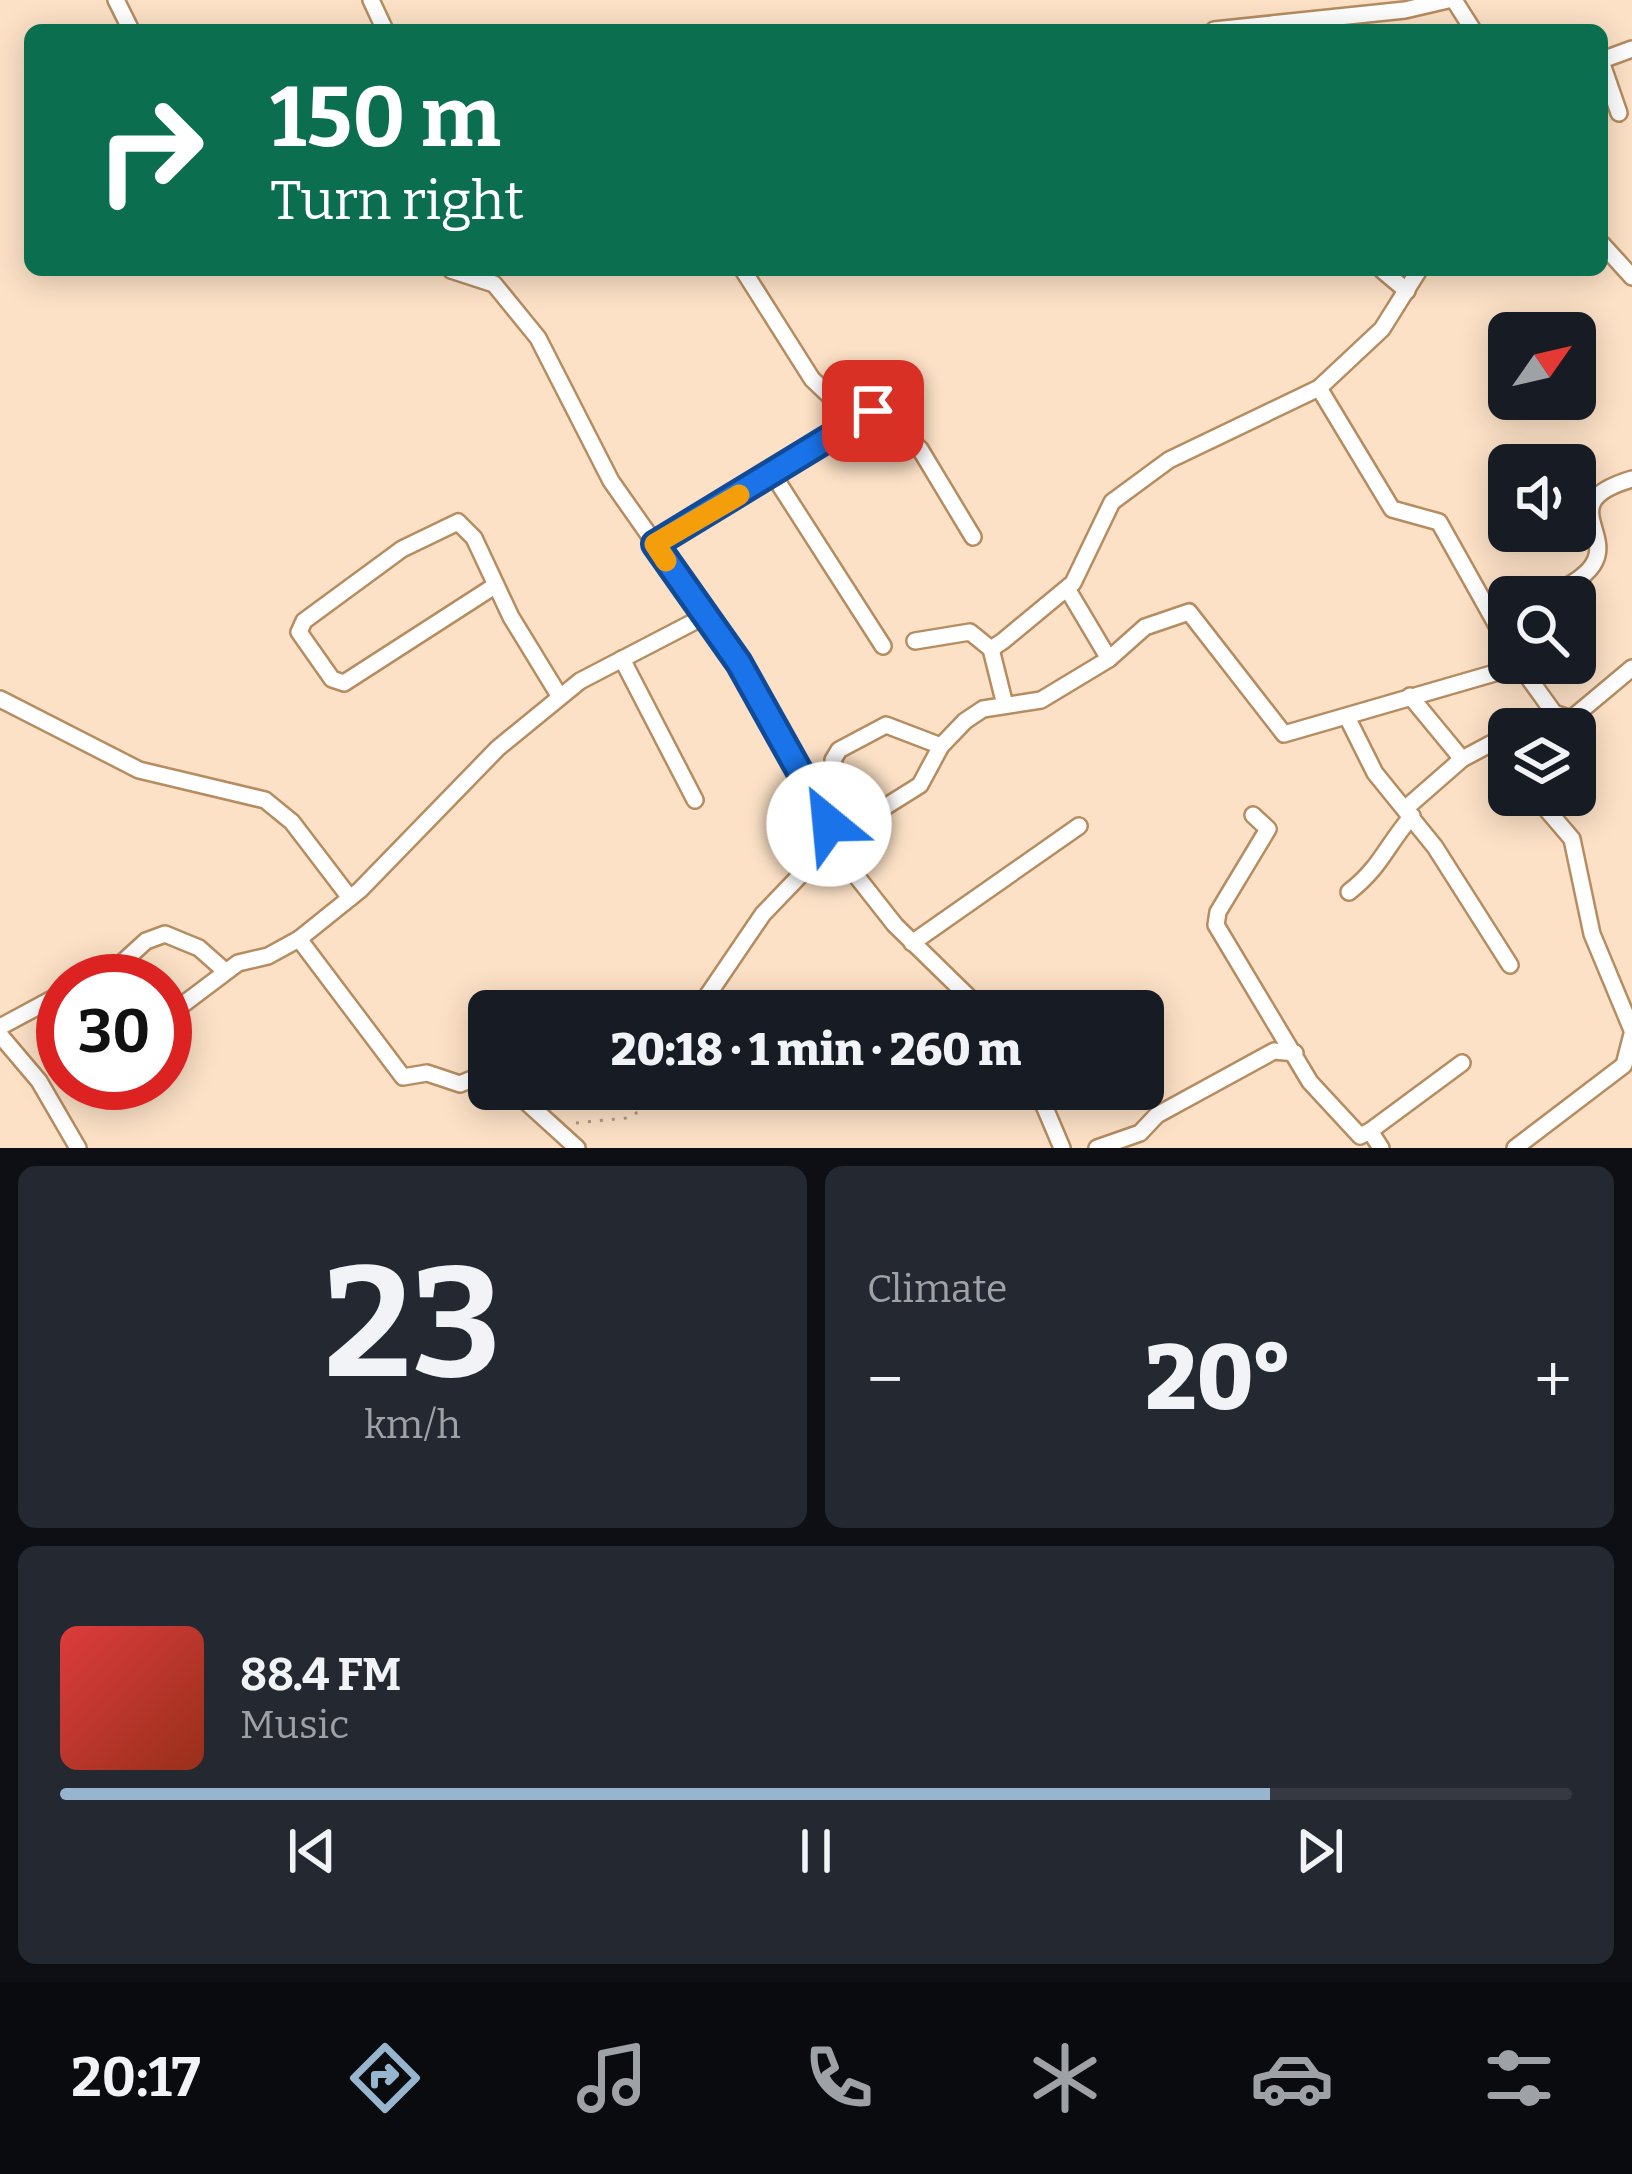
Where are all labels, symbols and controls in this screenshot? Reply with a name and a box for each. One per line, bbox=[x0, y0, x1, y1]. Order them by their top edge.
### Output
text: 150 m bbox=[270, 67, 501, 168]
icon: right bbox=[72, 72, 228, 228]
text: Turn right bbox=[270, 169, 524, 233]
north arrow bbox=[1488, 312, 1596, 420]
map controls bbox=[1488, 312, 1596, 816]
pin bbox=[822, 360, 924, 462]
icon: arrive bbox=[840, 378, 906, 444]
button: sound bbox=[1488, 444, 1596, 552]
button: search bbox=[1488, 576, 1596, 684]
button: layers bbox=[1488, 708, 1596, 816]
position arrow bbox=[766, 761, 892, 887]
speed limit sign: 30 bbox=[36, 954, 192, 1110]
text: 20:18 · 1 min · 260 m bbox=[611, 1023, 1021, 1077]
text: 23 bbox=[324, 1230, 501, 1417]
text: Climate bbox=[867, 1266, 1007, 1312]
text: 20° bbox=[1145, 1325, 1293, 1433]
text: − bbox=[867, 1340, 903, 1419]
text: + bbox=[1534, 1340, 1572, 1419]
text: km/h bbox=[364, 1402, 461, 1448]
text: 88.4 FM bbox=[240, 1648, 401, 1702]
text: Music bbox=[240, 1702, 349, 1748]
icon: previous bbox=[279, 1818, 345, 1884]
icon: pause bbox=[783, 1818, 849, 1884]
icon: next bbox=[1287, 1818, 1353, 1884]
icon: directions bbox=[343, 2036, 427, 2120]
icon: music bbox=[570, 2036, 654, 2120]
icon: phone bbox=[797, 2036, 881, 2120]
icon: climate bbox=[1023, 2036, 1107, 2120]
icon: car bbox=[1250, 2036, 1334, 2120]
icon: filters bbox=[1477, 2036, 1561, 2120]
text: 20:17 bbox=[71, 2046, 200, 2110]

